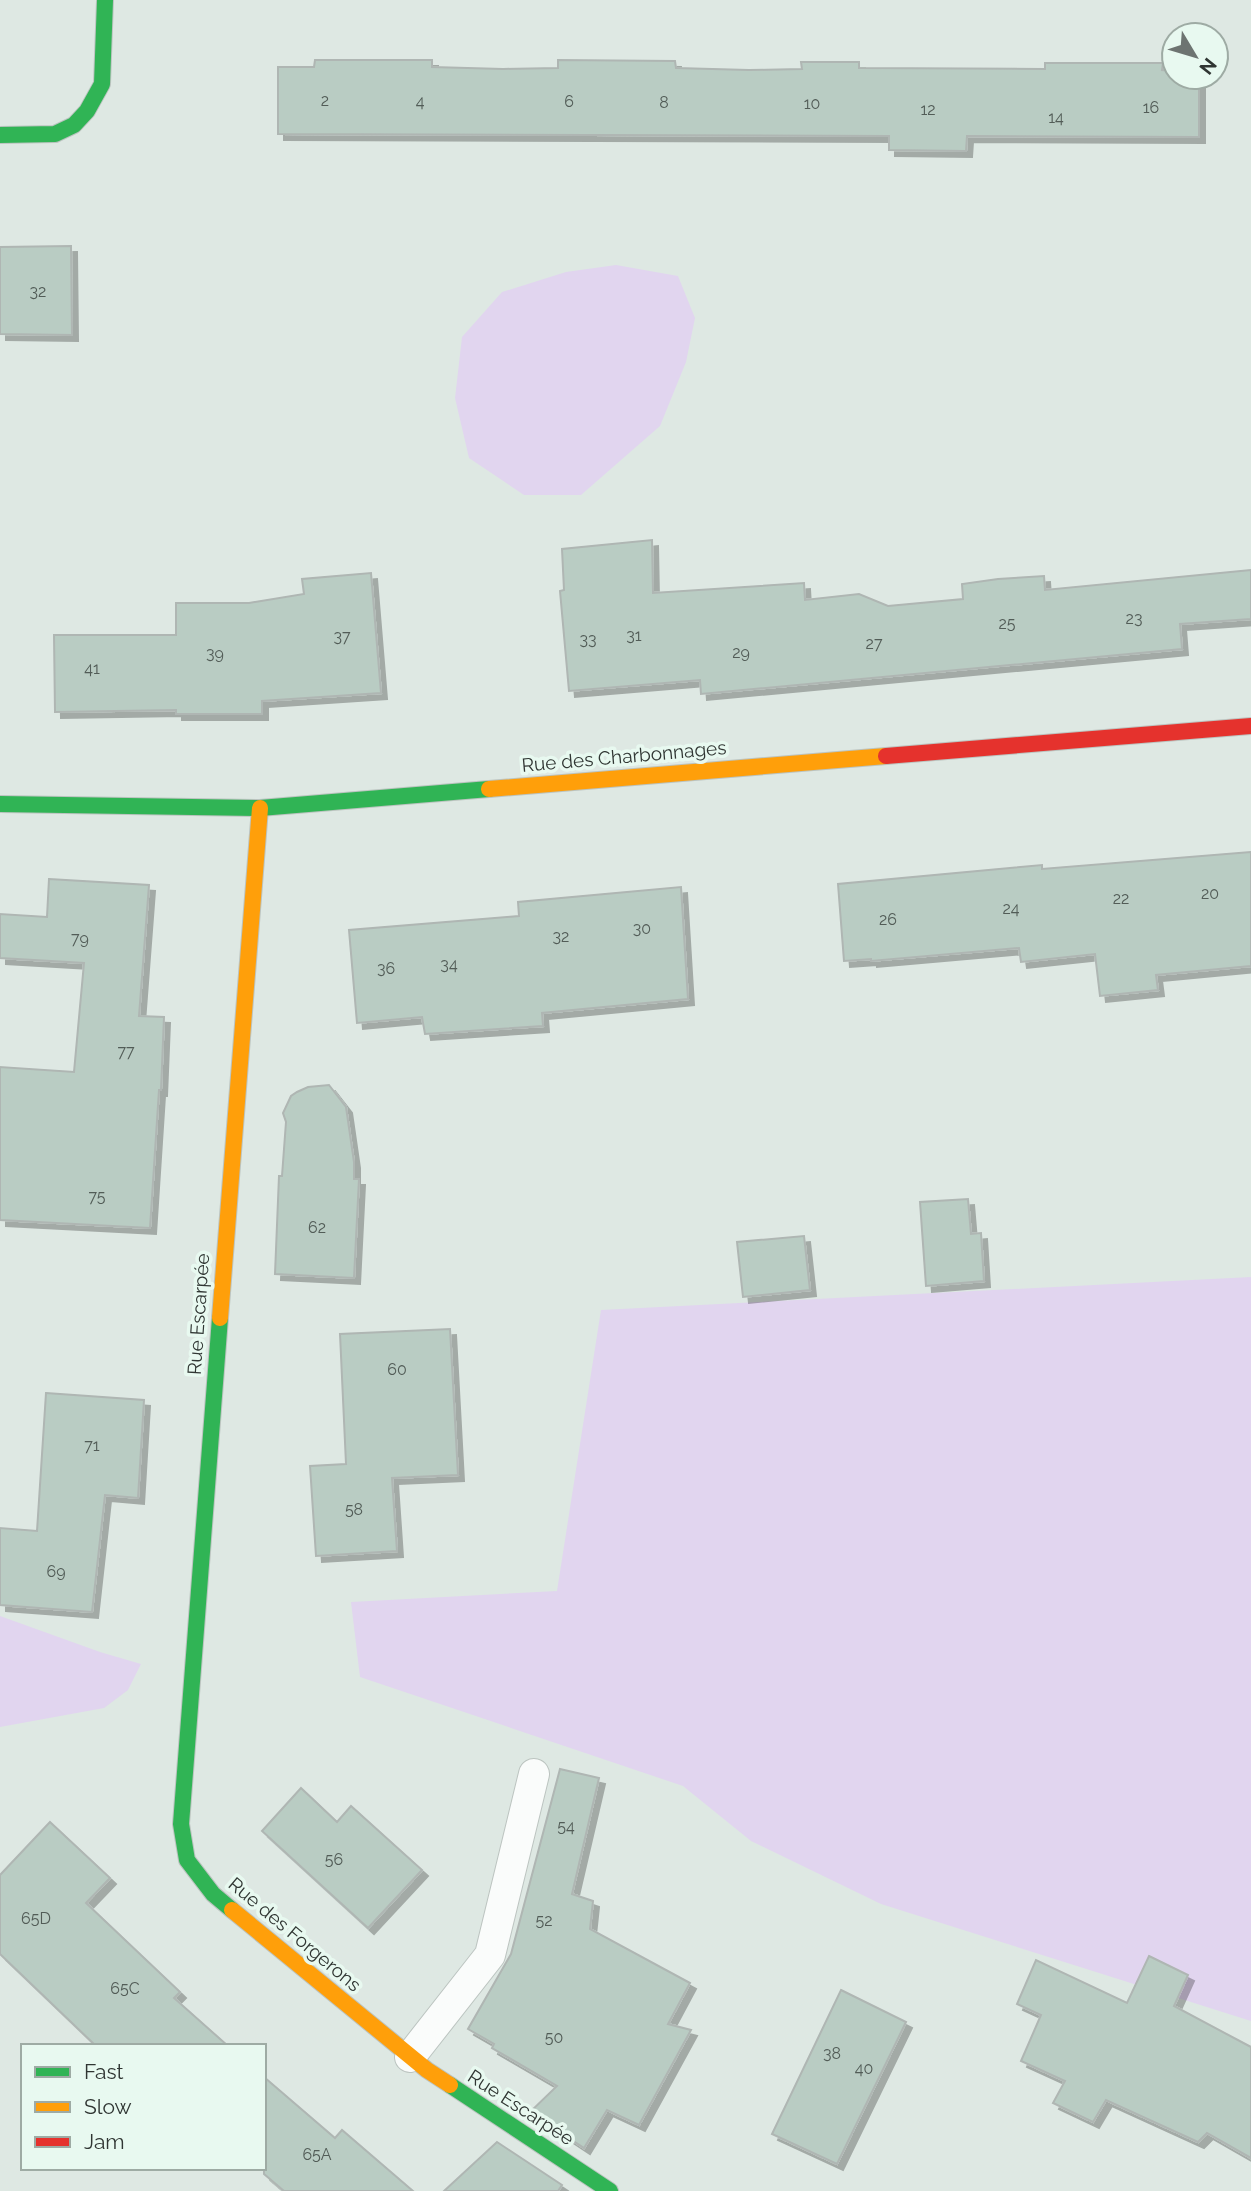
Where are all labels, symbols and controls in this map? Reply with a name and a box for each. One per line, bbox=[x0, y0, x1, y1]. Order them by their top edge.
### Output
north arrow bbox=[1160, 21, 1230, 91]
text: N bbox=[1195, 54, 1222, 79]
house number: 2 bbox=[321, 91, 329, 110]
house number: 4 bbox=[416, 92, 425, 111]
house number: 6 bbox=[564, 92, 574, 111]
house number: 8 bbox=[659, 93, 669, 112]
house number: 10 bbox=[804, 94, 820, 113]
house number: 16 bbox=[1143, 98, 1159, 117]
house number: 12 bbox=[920, 100, 936, 119]
house number: 14 bbox=[1048, 108, 1064, 127]
house number: 32 bbox=[30, 282, 46, 301]
house number: 23 bbox=[1126, 609, 1142, 628]
house number: 25 bbox=[998, 614, 1016, 633]
house number: 31 bbox=[626, 626, 642, 645]
house number: 37 bbox=[333, 627, 351, 646]
house number: 33 bbox=[579, 630, 597, 649]
house number: 27 bbox=[866, 634, 883, 653]
house number: 29 bbox=[732, 643, 750, 662]
house number: 39 bbox=[206, 644, 224, 663]
house number: 41 bbox=[84, 659, 100, 678]
street label: Rue des Charbonnages bbox=[521, 736, 727, 776]
house number: 20 bbox=[1201, 884, 1219, 903]
house number: 22 bbox=[1113, 889, 1129, 908]
house number: 24 bbox=[1002, 899, 1020, 918]
house number: 26 bbox=[879, 910, 897, 929]
house number: 30 bbox=[633, 919, 651, 938]
house number: 32 bbox=[553, 927, 569, 946]
house number: 79 bbox=[71, 929, 89, 948]
house number: 34 bbox=[440, 955, 458, 974]
house number: 36 bbox=[377, 959, 395, 978]
house number: 77 bbox=[117, 1042, 135, 1061]
house number: 75 bbox=[88, 1187, 106, 1206]
house number: 62 bbox=[308, 1218, 326, 1237]
street label: Rue Escarpée bbox=[183, 1253, 213, 1375]
house number: 60 bbox=[387, 1360, 407, 1379]
house number: 71 bbox=[84, 1436, 100, 1455]
house number: 58 bbox=[345, 1500, 363, 1519]
house number: 69 bbox=[46, 1562, 66, 1581]
house number: 54 bbox=[557, 1817, 575, 1836]
house number: 56 bbox=[325, 1850, 343, 1869]
street label: Rue des Forgerons bbox=[224, 1872, 366, 1996]
house number: 65D bbox=[21, 1909, 51, 1928]
house number: 52 bbox=[535, 1911, 553, 1930]
house number: 65C bbox=[110, 1979, 140, 1998]
house number: 50 bbox=[545, 2028, 563, 2047]
legend bbox=[21, 2044, 266, 2170]
house number: 38 bbox=[823, 2044, 841, 2063]
text: Fast bbox=[84, 2059, 124, 2084]
house number: 40 bbox=[855, 2059, 873, 2078]
street label: Rue Escarpée bbox=[464, 2065, 578, 2149]
text: Slow bbox=[84, 2094, 132, 2119]
text: Jam bbox=[84, 2129, 125, 2154]
house number: 65A bbox=[302, 2145, 332, 2164]

